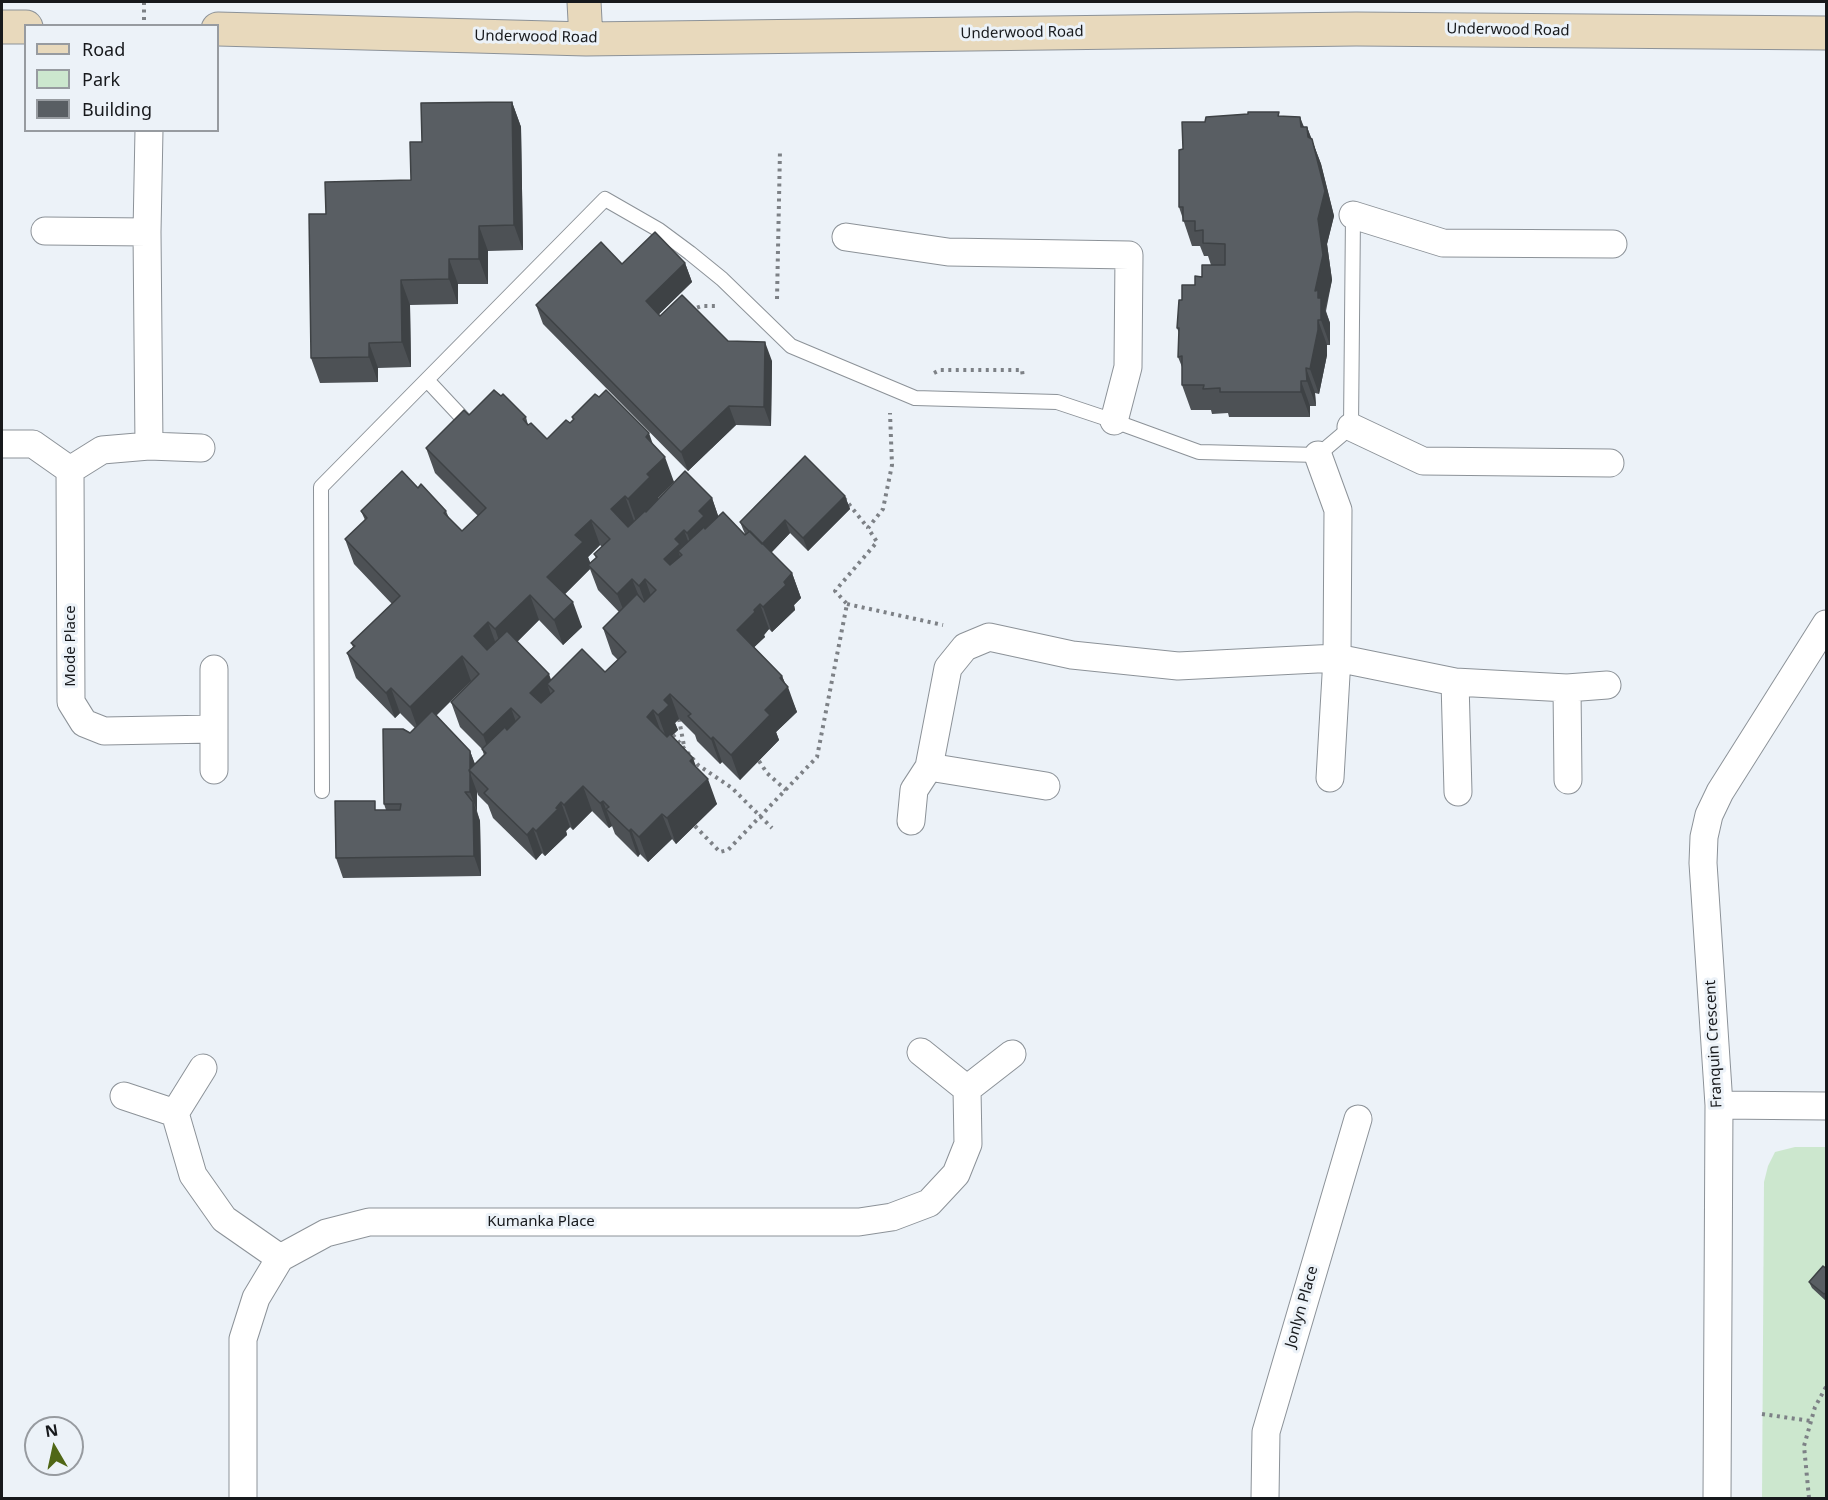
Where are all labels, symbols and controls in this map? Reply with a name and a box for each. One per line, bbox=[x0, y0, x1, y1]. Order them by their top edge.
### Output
street label: Underwood Road bbox=[1446, 20, 1570, 40]
street label: Underwood Road bbox=[960, 23, 1084, 43]
legend bbox=[24, 24, 219, 132]
street label: Underwood Road bbox=[474, 27, 598, 47]
text: Road bbox=[82, 37, 125, 61]
text: Park bbox=[82, 67, 120, 91]
text: Building bbox=[82, 97, 152, 121]
street label: Mode Place bbox=[62, 605, 80, 687]
street label: Franquin Crescent bbox=[1702, 979, 1726, 1109]
street label: Kumanka Place bbox=[487, 1213, 595, 1231]
street label: Jonlyn Place bbox=[1282, 1264, 1322, 1350]
north arrow bbox=[24, 1416, 84, 1476]
text: N bbox=[43, 1418, 60, 1442]

